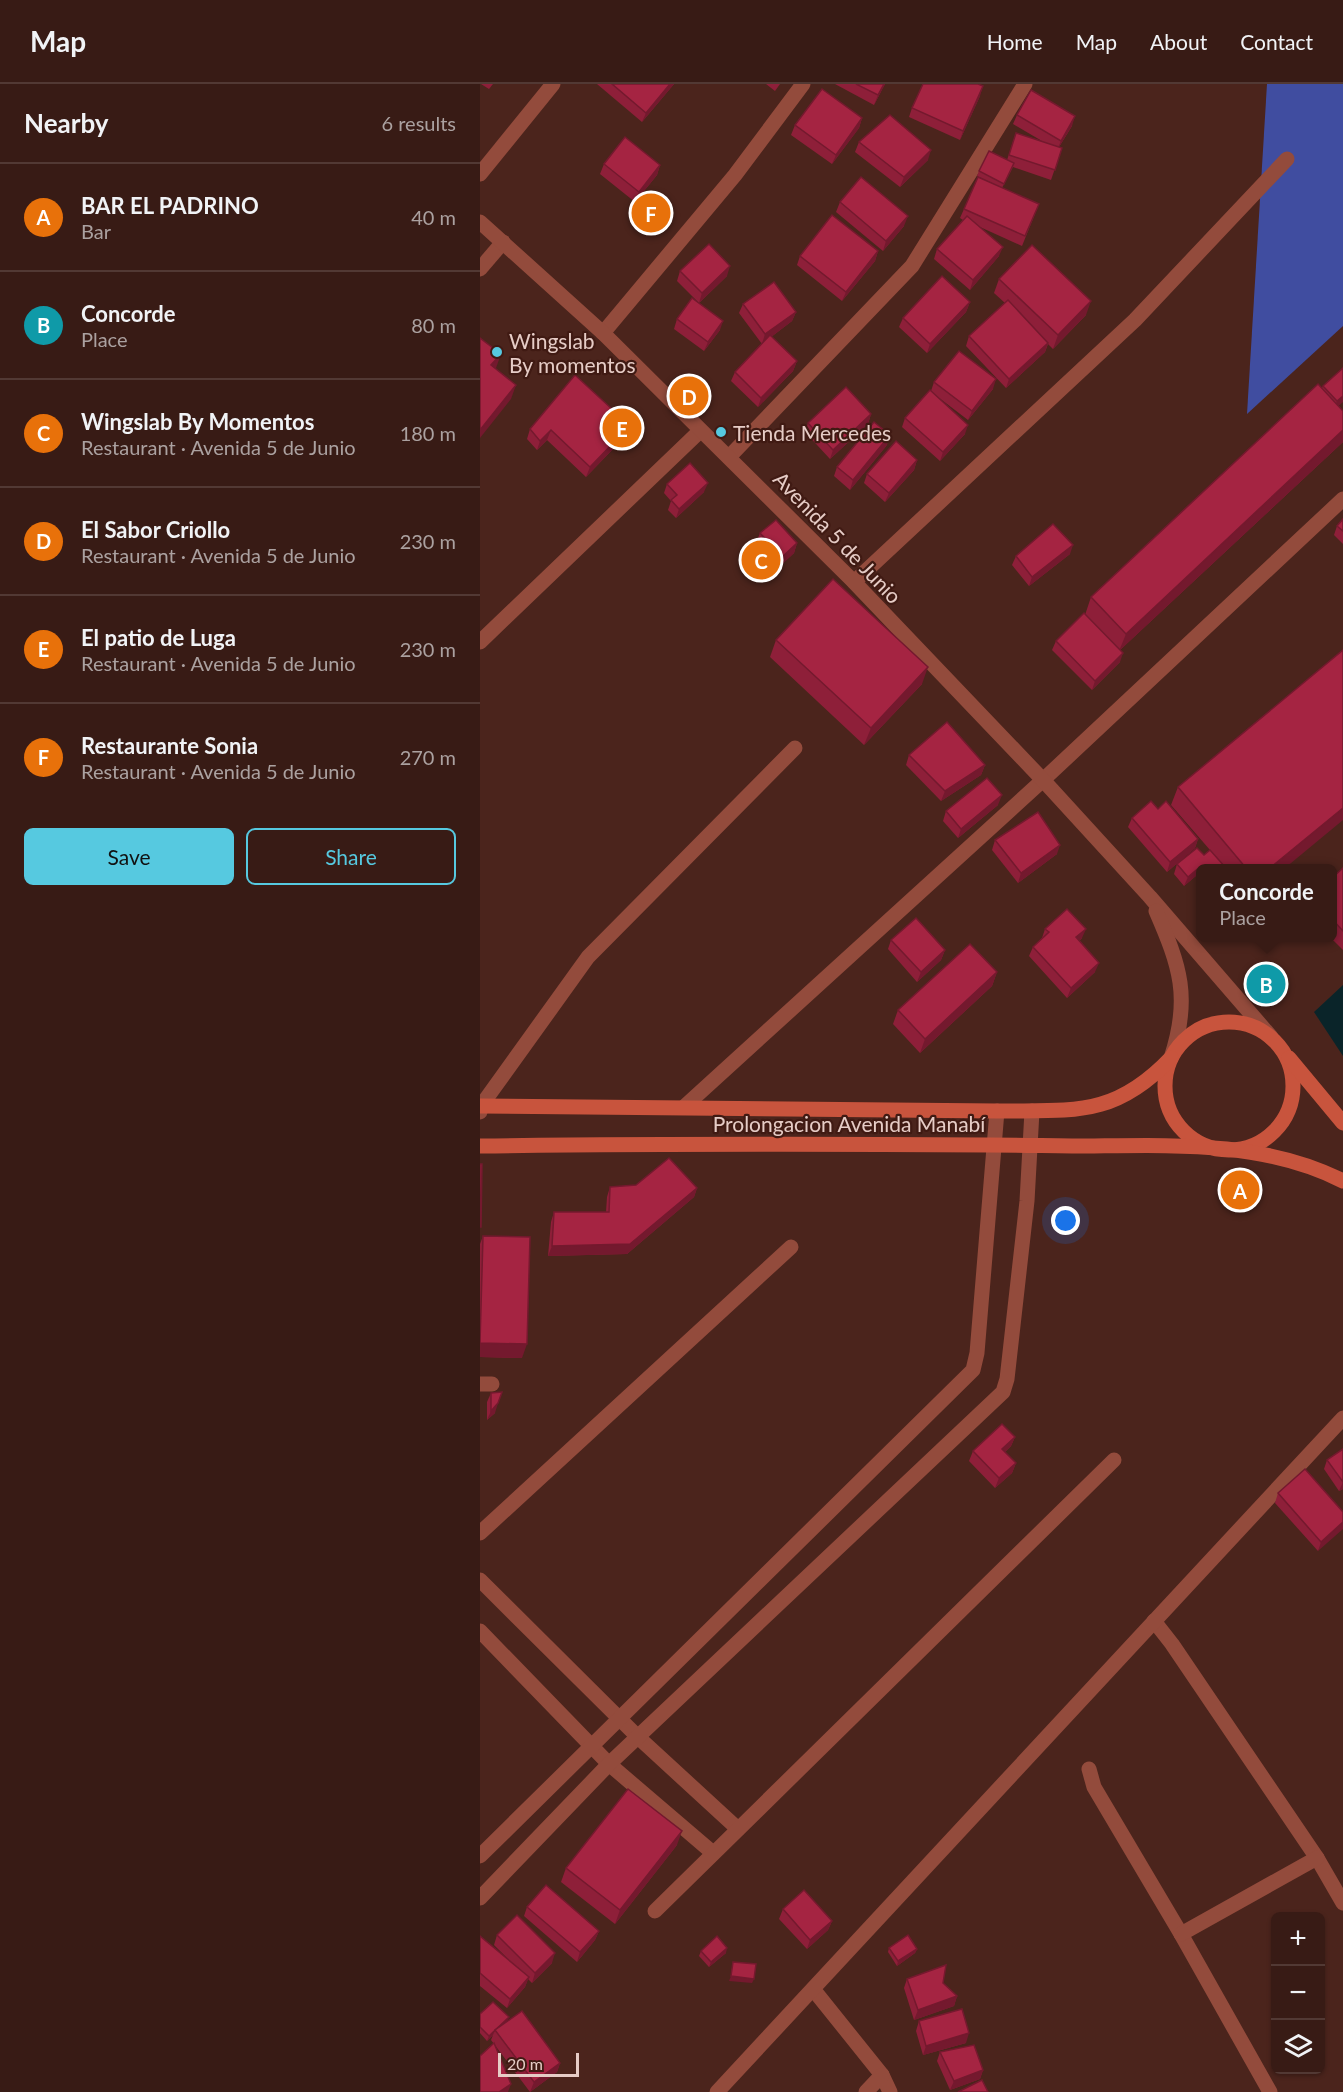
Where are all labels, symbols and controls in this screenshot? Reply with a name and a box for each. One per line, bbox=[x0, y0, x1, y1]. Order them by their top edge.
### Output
text: Map bbox=[30, 24, 86, 58]
text: Home bbox=[987, 29, 1043, 54]
text: Map bbox=[1076, 29, 1117, 54]
text: About bbox=[1150, 29, 1207, 54]
text: Contact bbox=[1240, 29, 1313, 54]
text: Nearby bbox=[24, 107, 109, 139]
text: 6 results bbox=[381, 111, 456, 135]
pin: F bbox=[632, 190, 670, 236]
text: BAR EL PADRINO bbox=[81, 192, 259, 219]
text: A bbox=[37, 205, 50, 229]
text: 40 m bbox=[411, 205, 456, 229]
text: Bar bbox=[81, 219, 111, 243]
text: Concorde bbox=[81, 300, 176, 327]
text: B bbox=[37, 313, 50, 337]
text: 80 m bbox=[411, 313, 456, 337]
text: Place bbox=[81, 327, 128, 351]
place label: Wingslab By momentos bbox=[509, 328, 636, 377]
marker: Wingslab By momentos bbox=[490, 345, 504, 359]
pin: D bbox=[670, 374, 708, 418]
pin: E bbox=[602, 406, 642, 450]
text: Wingslab By Momentos bbox=[81, 408, 314, 435]
place label: Tienda Mercedes bbox=[733, 420, 891, 445]
text: C bbox=[37, 421, 50, 445]
text: 180 m bbox=[400, 421, 456, 445]
marker: Tienda Mercedes bbox=[714, 425, 728, 439]
text: Restaurant · Avenida 5 de Junio bbox=[81, 435, 356, 459]
street label: Avenida 5 de Junio bbox=[769, 466, 907, 608]
text: El Sabor Criollo bbox=[81, 516, 230, 543]
text: D bbox=[36, 529, 51, 553]
text: 230 m bbox=[400, 529, 456, 553]
pin: C bbox=[742, 538, 780, 582]
text: Restaurant · Avenida 5 de Junio bbox=[81, 543, 356, 567]
text: El patio de Luga bbox=[81, 624, 236, 651]
text: E bbox=[38, 637, 49, 661]
text: 230 m bbox=[400, 637, 456, 661]
text: Restaurant · Avenida 5 de Junio bbox=[81, 651, 356, 675]
text: Restaurante Sonia bbox=[81, 732, 258, 759]
text: F bbox=[38, 745, 49, 769]
text: 270 m bbox=[400, 745, 456, 769]
text: Restaurant · Avenida 5 de Junio bbox=[81, 759, 356, 783]
button: Save bbox=[24, 828, 234, 885]
button: Share bbox=[246, 828, 456, 885]
popup bbox=[1196, 864, 1337, 942]
text: Concorde bbox=[1219, 878, 1314, 905]
text: Place bbox=[1219, 905, 1266, 929]
pin: B bbox=[1246, 962, 1286, 1006]
street label: Prolongacion Avenida Manabí bbox=[713, 1111, 986, 1136]
pin: A bbox=[1220, 1168, 1260, 1212]
your location bbox=[1051, 1206, 1080, 1235]
map controls bbox=[1271, 1912, 1325, 2074]
button: + bbox=[1271, 1912, 1325, 1966]
button: − bbox=[1271, 1966, 1325, 2020]
button: layers bbox=[1271, 2020, 1325, 2074]
scale bar bbox=[498, 2050, 579, 2078]
text: 20 m bbox=[507, 2054, 543, 2073]

